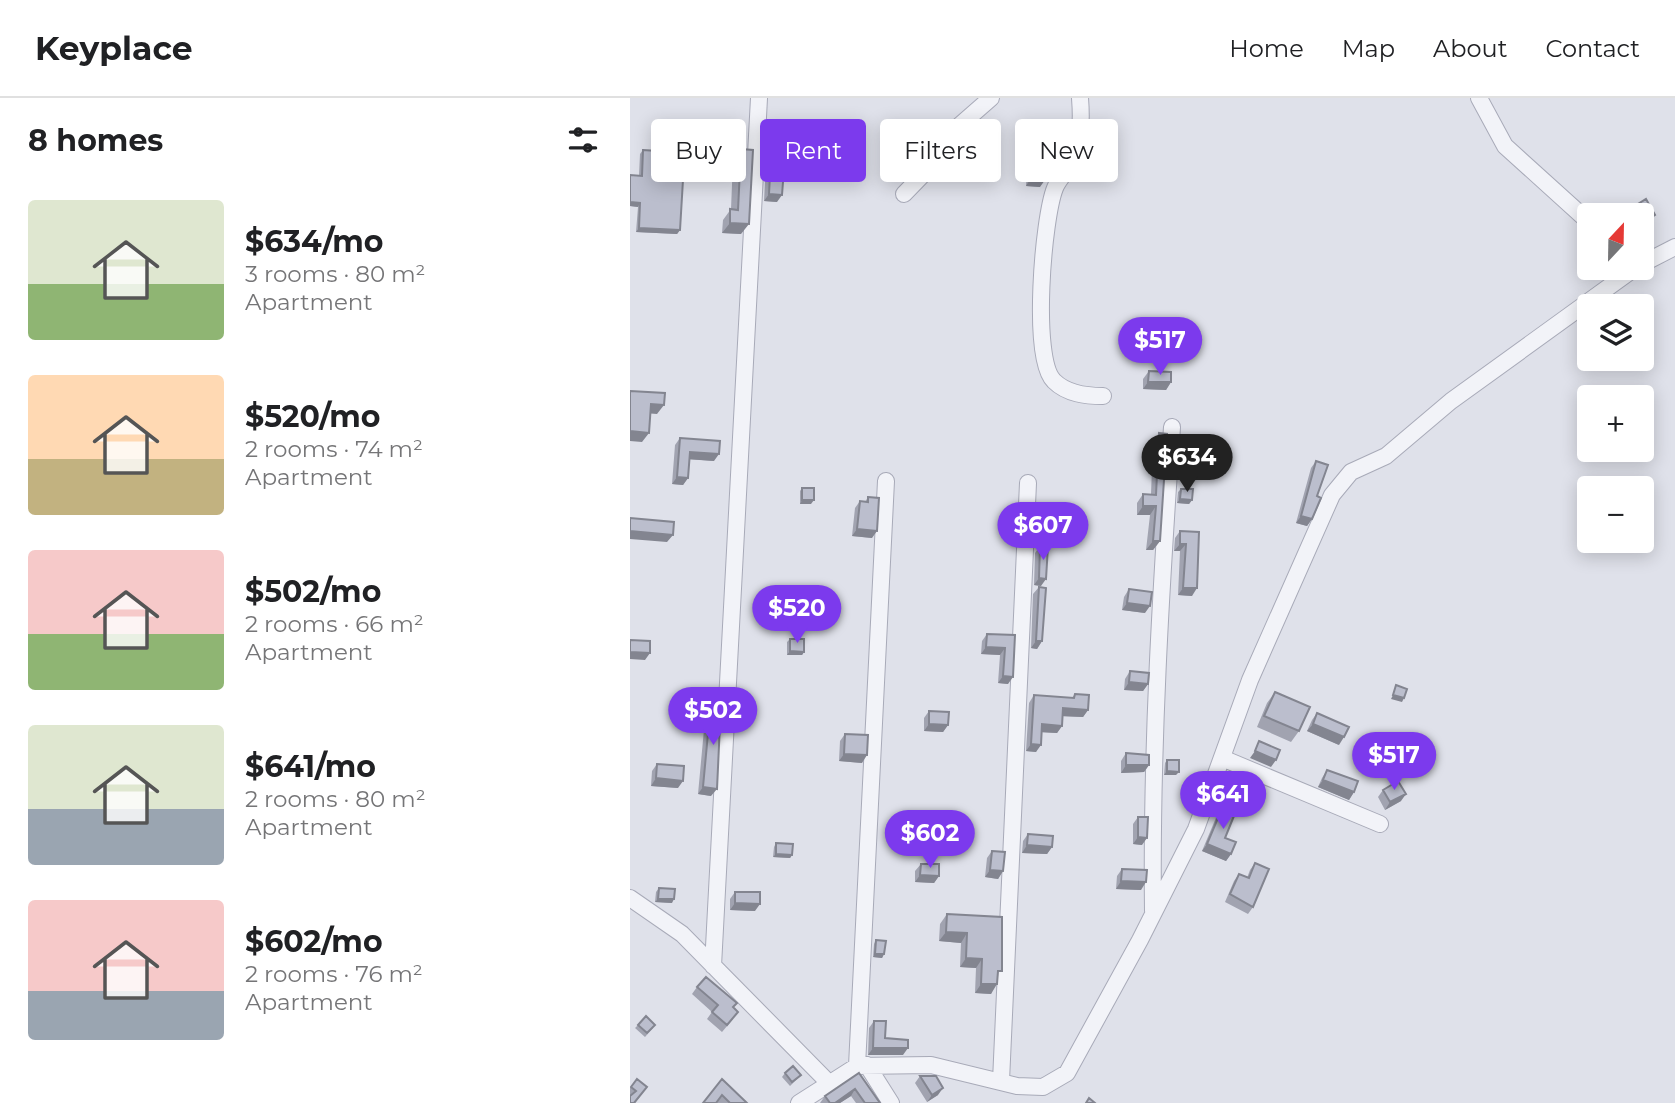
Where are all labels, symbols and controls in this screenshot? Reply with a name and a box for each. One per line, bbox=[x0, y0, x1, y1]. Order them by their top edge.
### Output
text: Keyplace bbox=[35, 28, 193, 68]
text: Home bbox=[1229, 34, 1304, 63]
text: Map bbox=[1342, 34, 1395, 63]
text: About bbox=[1433, 34, 1507, 63]
text: Contact bbox=[1545, 34, 1640, 63]
chip: Buy bbox=[651, 119, 746, 182]
chip: Rent bbox=[760, 119, 866, 182]
chip: Filters bbox=[880, 119, 1001, 182]
chip: New bbox=[1015, 119, 1118, 182]
icon: filters bbox=[564, 121, 602, 159]
text: 8 homes bbox=[28, 122, 163, 159]
north arrow bbox=[1577, 203, 1654, 280]
map controls bbox=[1577, 203, 1654, 553]
text: $634/mo bbox=[245, 223, 383, 260]
icon: home bbox=[84, 228, 168, 312]
text: 3 rooms · 80 m² bbox=[245, 260, 425, 288]
text: Apartment bbox=[245, 288, 373, 316]
button: layers bbox=[1577, 294, 1654, 371]
pin: $517 bbox=[1119, 317, 1201, 377]
text: $517 bbox=[1134, 326, 1186, 354]
button: + bbox=[1577, 385, 1654, 462]
text: $520/mo bbox=[245, 398, 380, 435]
icon: home bbox=[84, 403, 168, 487]
pin: $634 bbox=[1146, 434, 1228, 494]
text: 2 rooms · 74 m² bbox=[245, 435, 423, 463]
text: $634 bbox=[1158, 443, 1216, 471]
text: Apartment bbox=[245, 463, 373, 491]
button: − bbox=[1577, 476, 1654, 553]
pin: $607 bbox=[1002, 503, 1084, 562]
text: $607 bbox=[1013, 511, 1073, 539]
text: $502/mo bbox=[245, 573, 381, 610]
icon: home bbox=[84, 578, 168, 662]
pin: $520 bbox=[756, 586, 838, 645]
text: $520 bbox=[768, 594, 826, 622]
text: 2 rooms · 66 m² bbox=[245, 610, 424, 638]
text: Apartment bbox=[245, 638, 373, 666]
pin: $502 bbox=[672, 688, 754, 747]
text: $502 bbox=[684, 696, 742, 724]
pin: $517 bbox=[1353, 732, 1435, 792]
text: $517 bbox=[1368, 741, 1420, 769]
text: $641/mo bbox=[245, 748, 376, 785]
icon: home bbox=[84, 753, 168, 837]
pin: $641 bbox=[1182, 772, 1264, 831]
text: $641 bbox=[1196, 780, 1250, 808]
text: 2 rooms · 80 m² bbox=[245, 785, 426, 813]
pin: $602 bbox=[889, 810, 971, 870]
text: Apartment bbox=[245, 813, 373, 841]
text: $602 bbox=[901, 819, 959, 847]
text: $602/mo bbox=[245, 923, 383, 960]
icon: home bbox=[84, 928, 168, 1012]
text: 2 rooms · 76 m² bbox=[245, 960, 423, 988]
text: Apartment bbox=[245, 988, 373, 1016]

